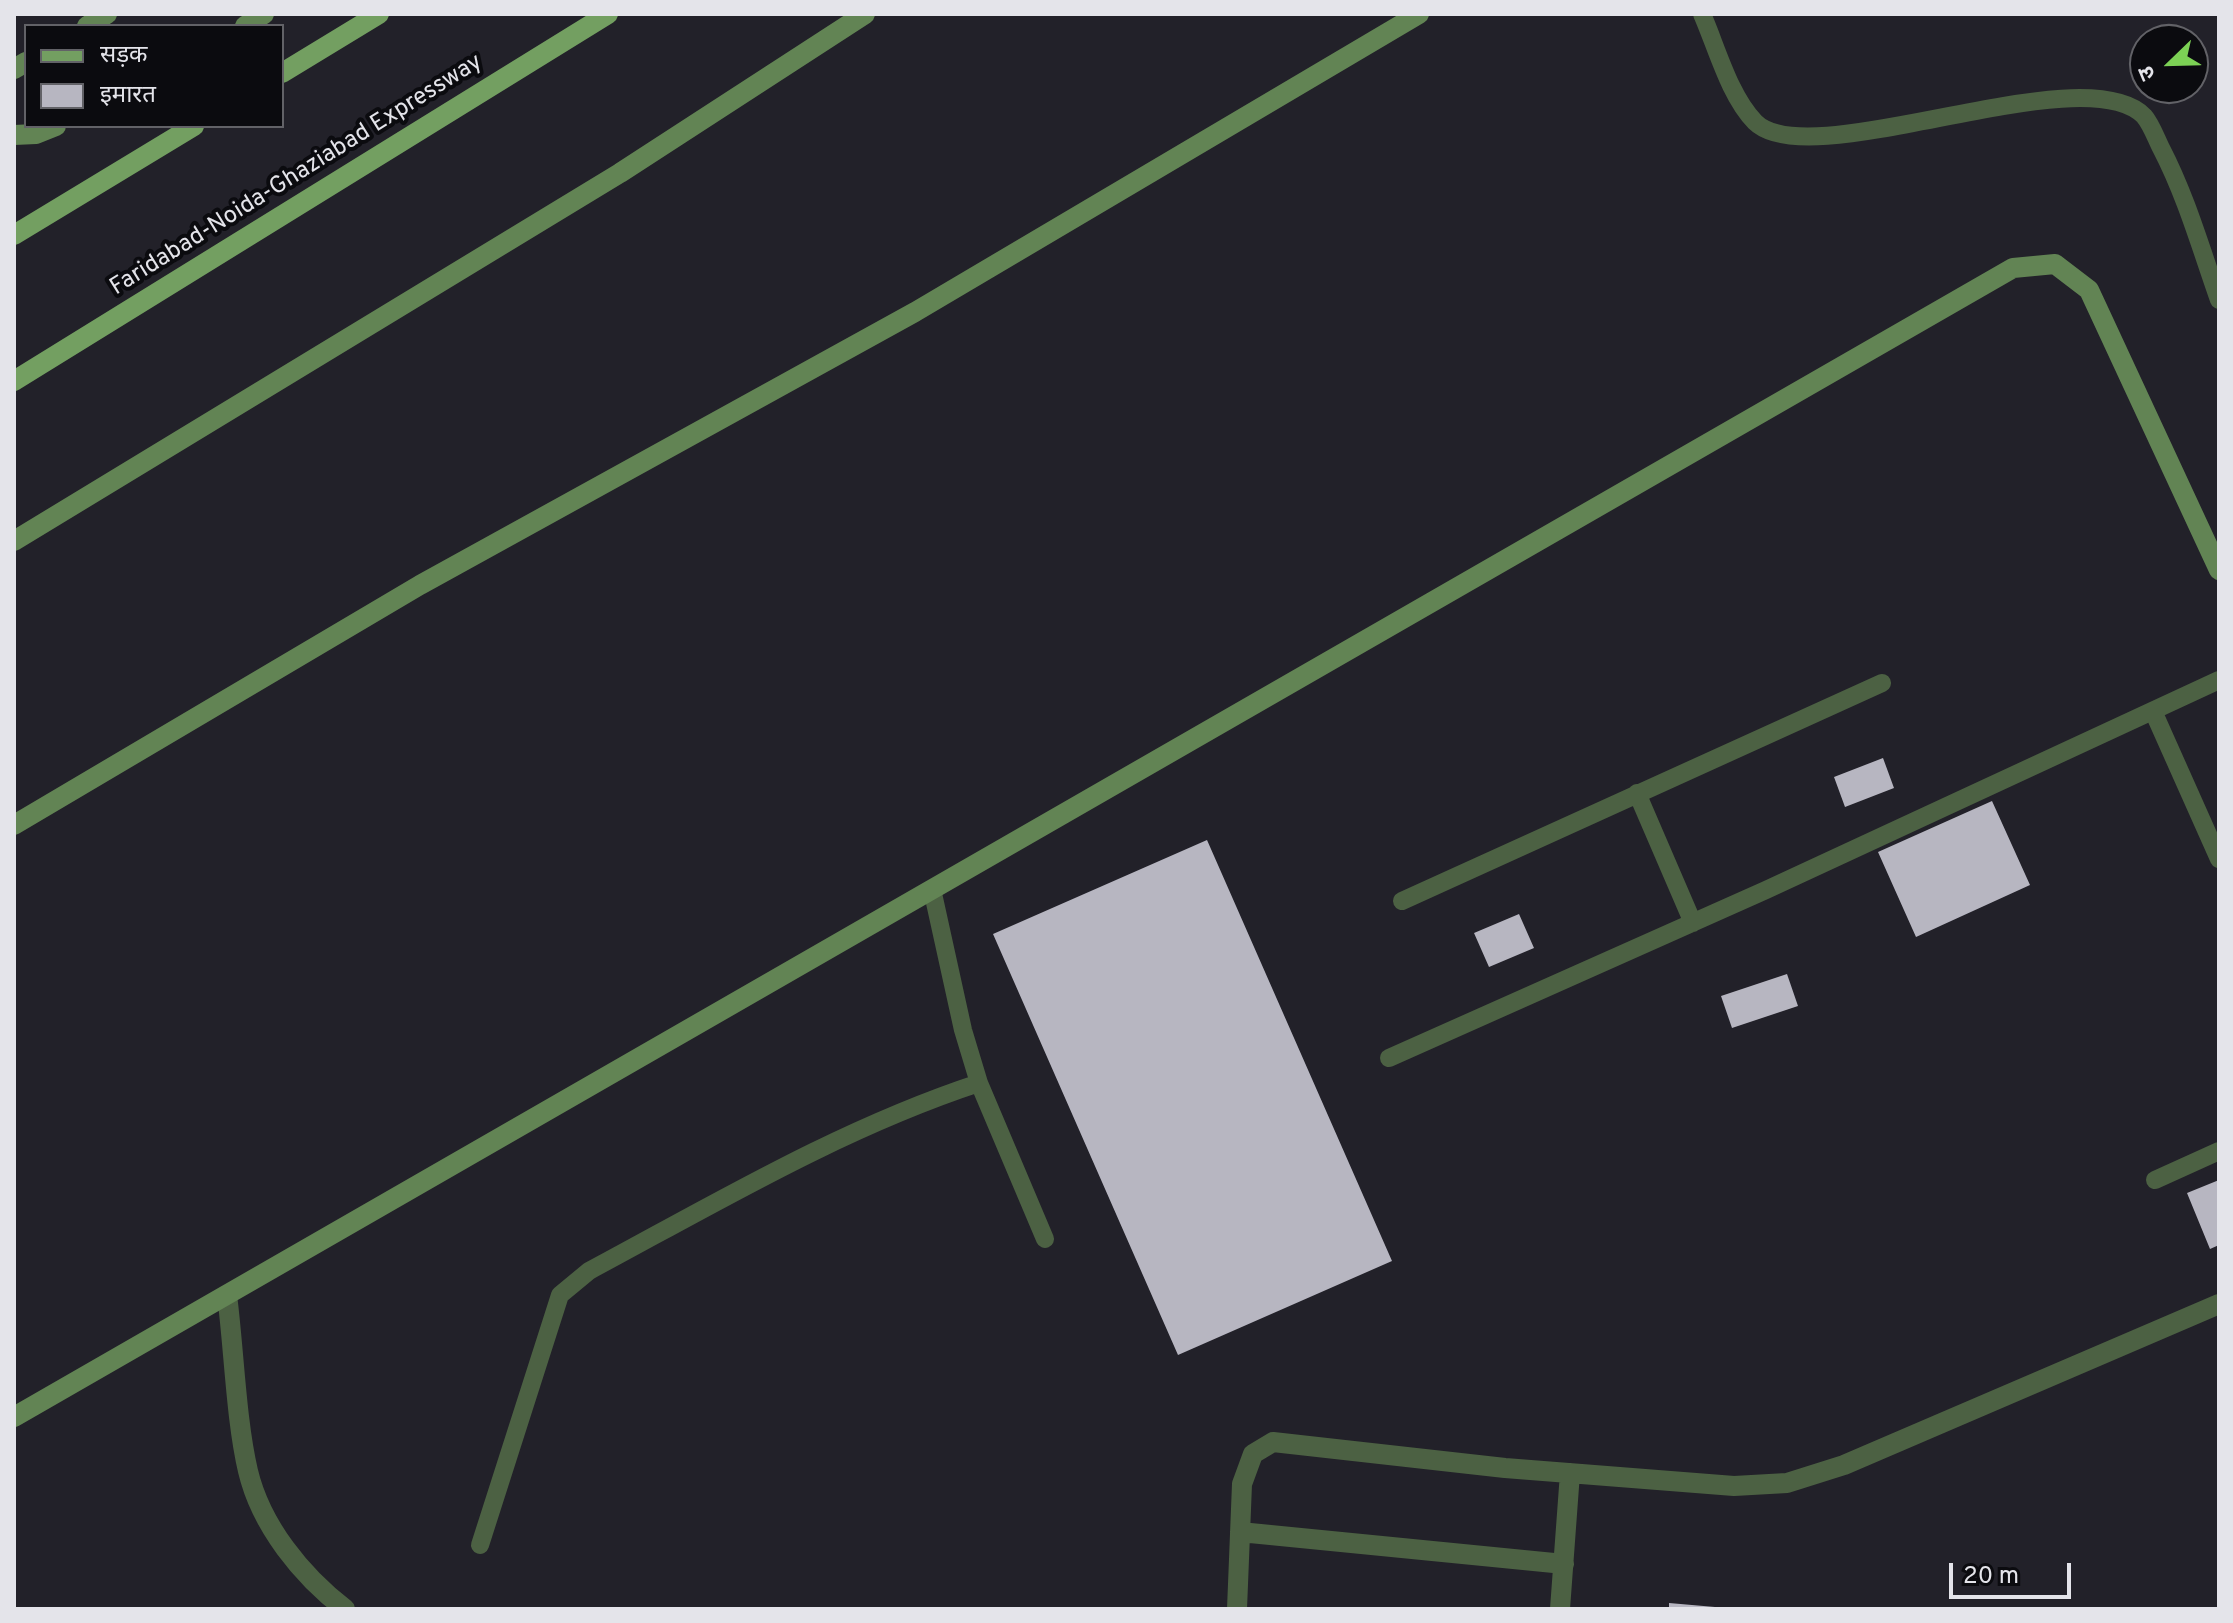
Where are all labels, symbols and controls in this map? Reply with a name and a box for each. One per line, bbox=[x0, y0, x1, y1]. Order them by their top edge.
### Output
legend bbox=[24, 24, 284, 128]
north arrow bbox=[2129, 24, 2209, 104]
text: सड़क bbox=[100, 41, 148, 71]
street label: Faridabad-Noida-Ghaziabad Expressway bbox=[106, 49, 488, 303]
text: उ bbox=[2133, 62, 2163, 84]
text: इमारत bbox=[100, 81, 156, 111]
scale bar bbox=[1953, 1547, 2075, 1597]
text: 20 m bbox=[1963, 1562, 2019, 1592]

